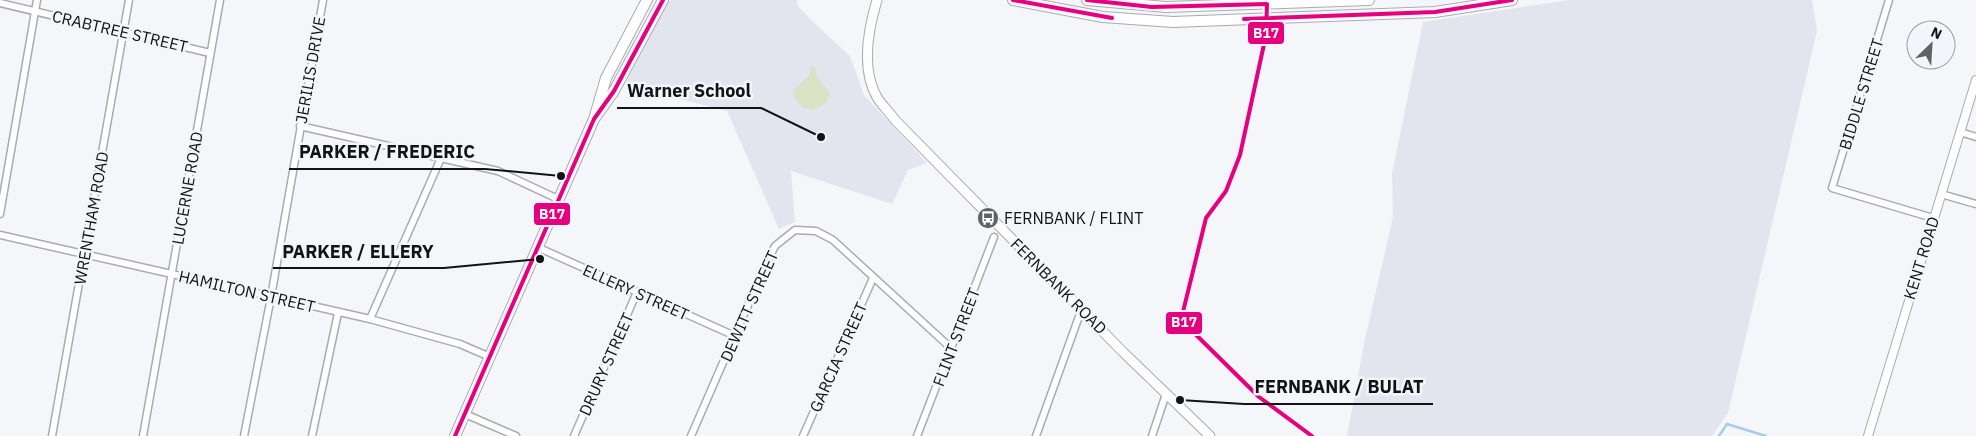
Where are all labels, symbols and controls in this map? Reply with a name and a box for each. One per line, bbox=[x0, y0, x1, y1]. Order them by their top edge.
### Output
street label: CRABTREE STREET bbox=[50, 6, 190, 56]
street label: JERILIS DRIVE bbox=[291, 15, 329, 125]
north arrow bbox=[1906, 20, 1956, 70]
line badge: B17 bbox=[1247, 21, 1285, 45]
text: N bbox=[1928, 23, 1945, 44]
text: B17 bbox=[1253, 24, 1279, 42]
street label: BIDDLE STREET bbox=[1835, 36, 1887, 152]
callout: Warner School bbox=[617, 75, 761, 108]
text: Warner School bbox=[627, 79, 751, 102]
street label: LUCERNE ROAD bbox=[167, 130, 207, 246]
callout: PARKER / FREDERIC bbox=[289, 136, 485, 169]
text: PARKER / FREDERIC bbox=[299, 140, 475, 163]
street label: WRENTHAM ROAD bbox=[69, 150, 113, 286]
line badge: B17 bbox=[533, 202, 571, 226]
text: B17 bbox=[539, 205, 565, 223]
bus stop icon: FERNBANK / FLINT bbox=[976, 206, 1000, 230]
place label: FERNBANK / FLINT bbox=[1004, 208, 1143, 228]
street label: KENT ROAD bbox=[1899, 214, 1943, 302]
street label: FERNBANK ROAD bbox=[1007, 234, 1111, 338]
callout: PARKER / ELLERY bbox=[273, 235, 444, 268]
text: PARKER / ELLERY bbox=[282, 240, 434, 263]
street label: DEWITT STREET bbox=[716, 247, 782, 365]
street label: ELLERY STREET bbox=[580, 260, 692, 324]
street label: HAMILTON STREET bbox=[177, 266, 317, 316]
street label: FLINT STREET bbox=[928, 285, 984, 389]
street label: GARCIA STREET bbox=[805, 299, 871, 415]
street label: DRURY STREET bbox=[574, 309, 638, 419]
line badge: B17 bbox=[1165, 311, 1203, 335]
text: B17 bbox=[1171, 313, 1197, 331]
callout: FERNBANK / BULAT bbox=[1244, 371, 1433, 404]
text: FERNBANK / BULAT bbox=[1254, 375, 1424, 398]

